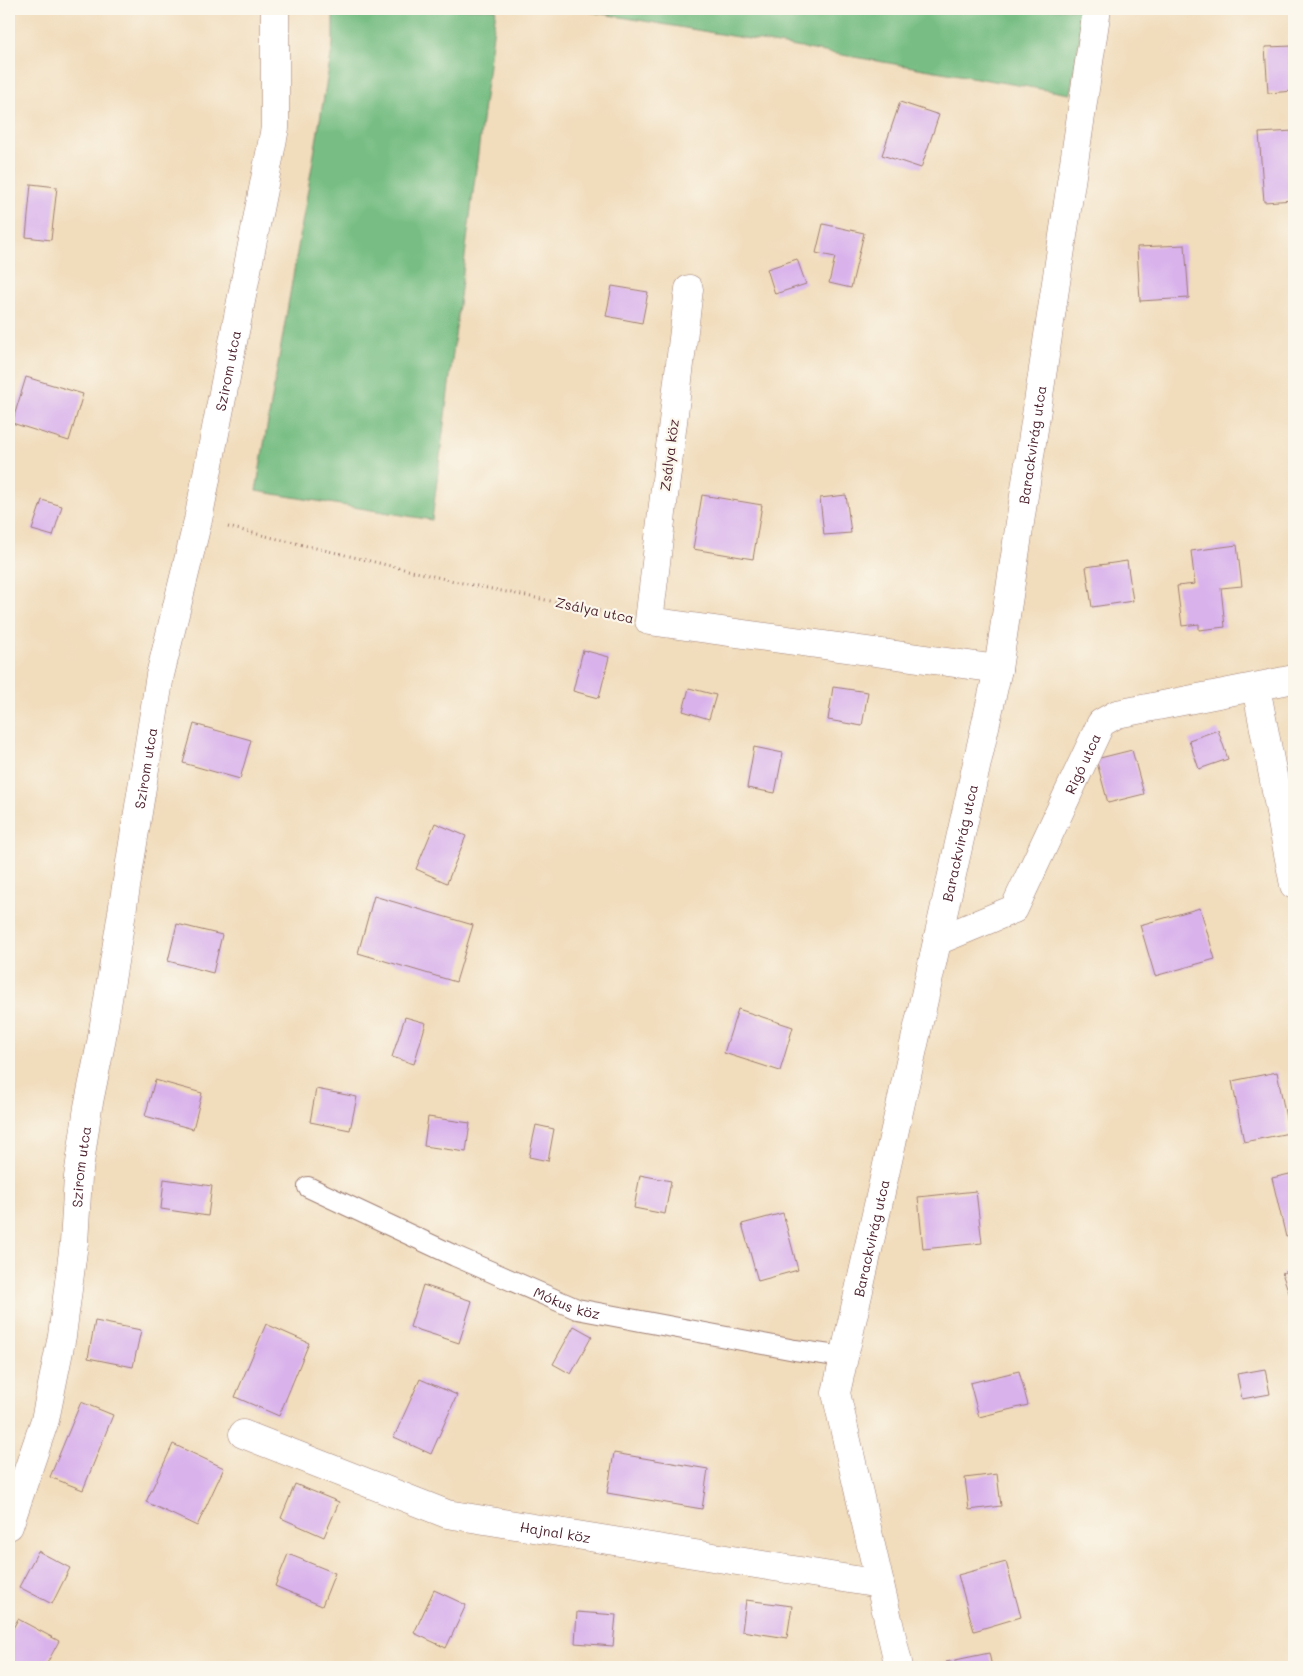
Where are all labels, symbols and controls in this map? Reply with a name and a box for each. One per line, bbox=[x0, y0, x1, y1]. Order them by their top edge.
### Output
street label: Szirom utca bbox=[210, 329, 245, 413]
street label: Barackvirág utca bbox=[1013, 384, 1050, 505]
street label: Zsálya köz bbox=[655, 418, 683, 492]
street label: Zsálya utca bbox=[554, 592, 636, 628]
street label: Szirom utca bbox=[129, 726, 161, 810]
street label: Rigó utca bbox=[1060, 730, 1104, 797]
street label: Barackvirág utca bbox=[937, 782, 981, 903]
street label: Szirom utca bbox=[67, 1125, 95, 1208]
street label: Barackvirág utca bbox=[848, 1177, 893, 1298]
street label: Mókus köz bbox=[531, 1282, 602, 1323]
street label: Hajnal köz bbox=[519, 1516, 592, 1547]

